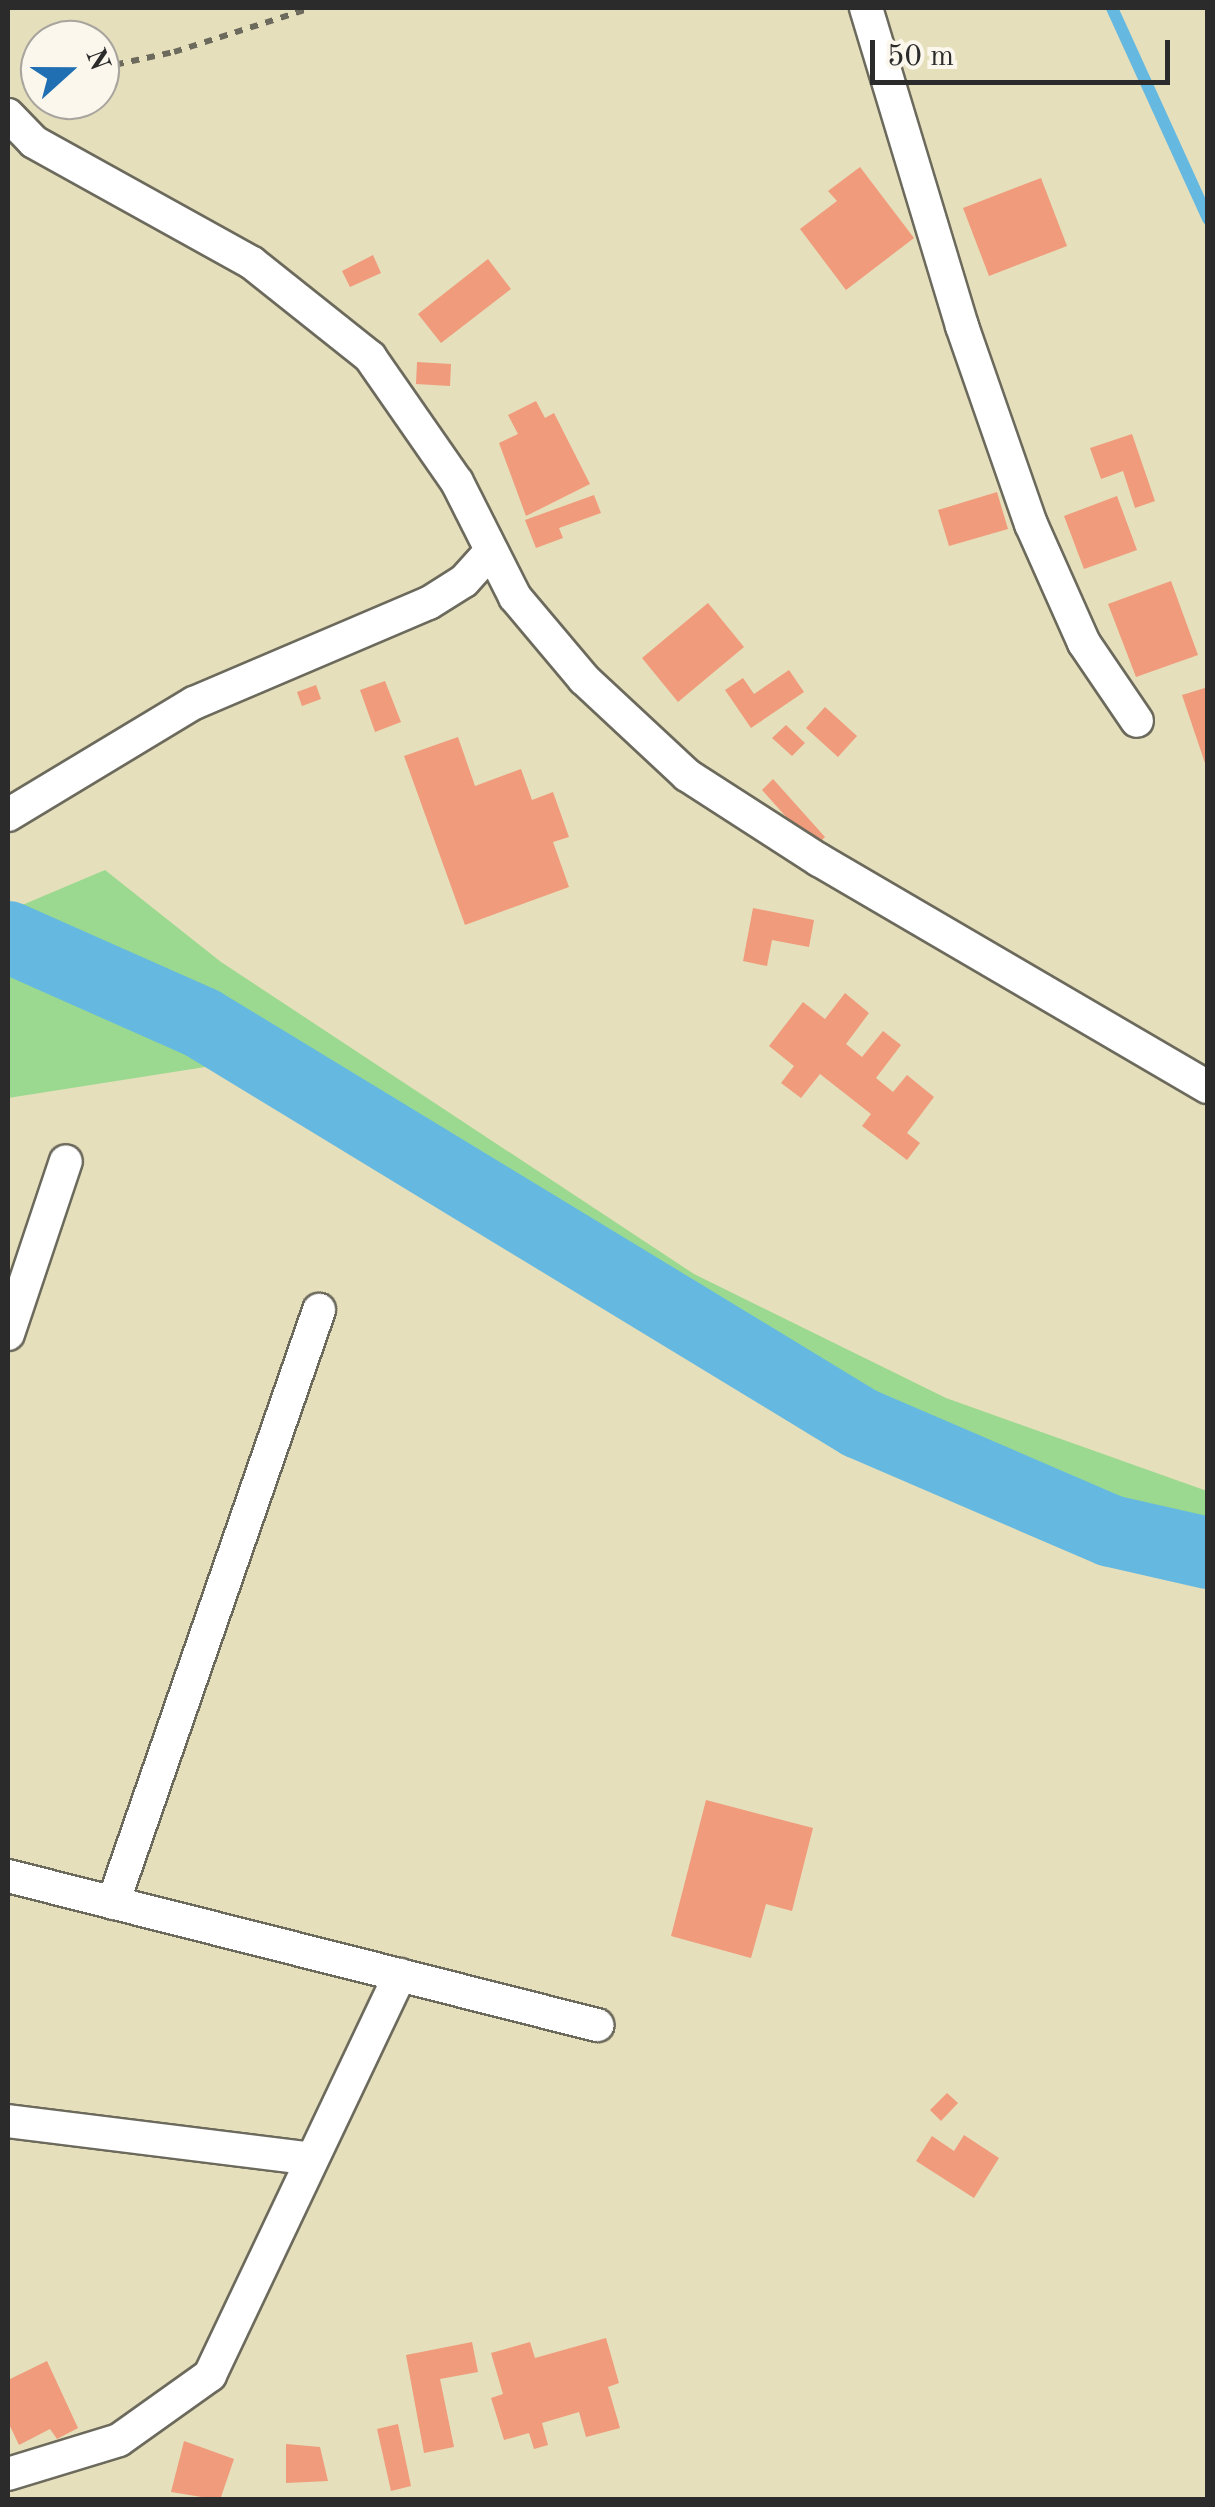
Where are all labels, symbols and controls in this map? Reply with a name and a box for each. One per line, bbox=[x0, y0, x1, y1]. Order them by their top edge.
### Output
north arrow bbox=[20, 20, 120, 120]
scale bar bbox=[875, 20, 1175, 82]
text: 50 m bbox=[887, 42, 954, 72]
text: N bbox=[79, 45, 113, 75]

